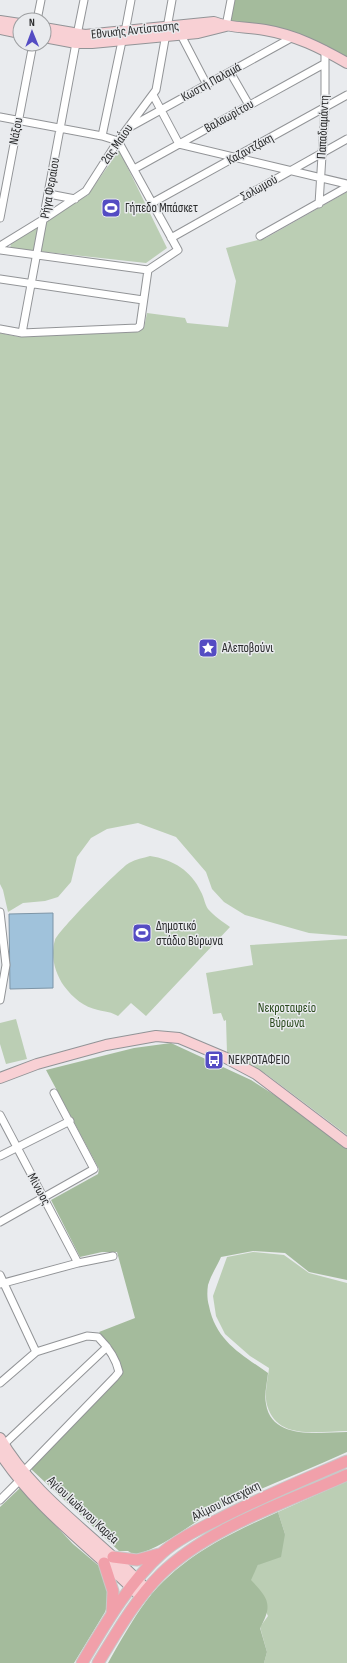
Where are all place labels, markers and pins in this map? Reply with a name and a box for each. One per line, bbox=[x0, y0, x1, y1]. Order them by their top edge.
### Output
sports icon: Γήπεδο Μπάσκετ bbox=[100, 197, 122, 219]
place label: Γήπεδο Μπάσκετ bbox=[125, 200, 198, 216]
place icon: Αλεποβούνι bbox=[197, 637, 219, 659]
place label: Αλεποβούνι bbox=[221, 640, 274, 656]
place label: Δημοτικό στάδιο Βύρωνα bbox=[156, 918, 223, 949]
sports icon: Δημοτικό στάδιο Βύρωνα bbox=[131, 922, 153, 944]
bus stop icon: ΝΕΚΡΟΤΑΦΕΙΟ bbox=[203, 1049, 225, 1071]
place label: ΝΕΚΡΟΤΑΦΕΙΟ bbox=[228, 1052, 290, 1068]

